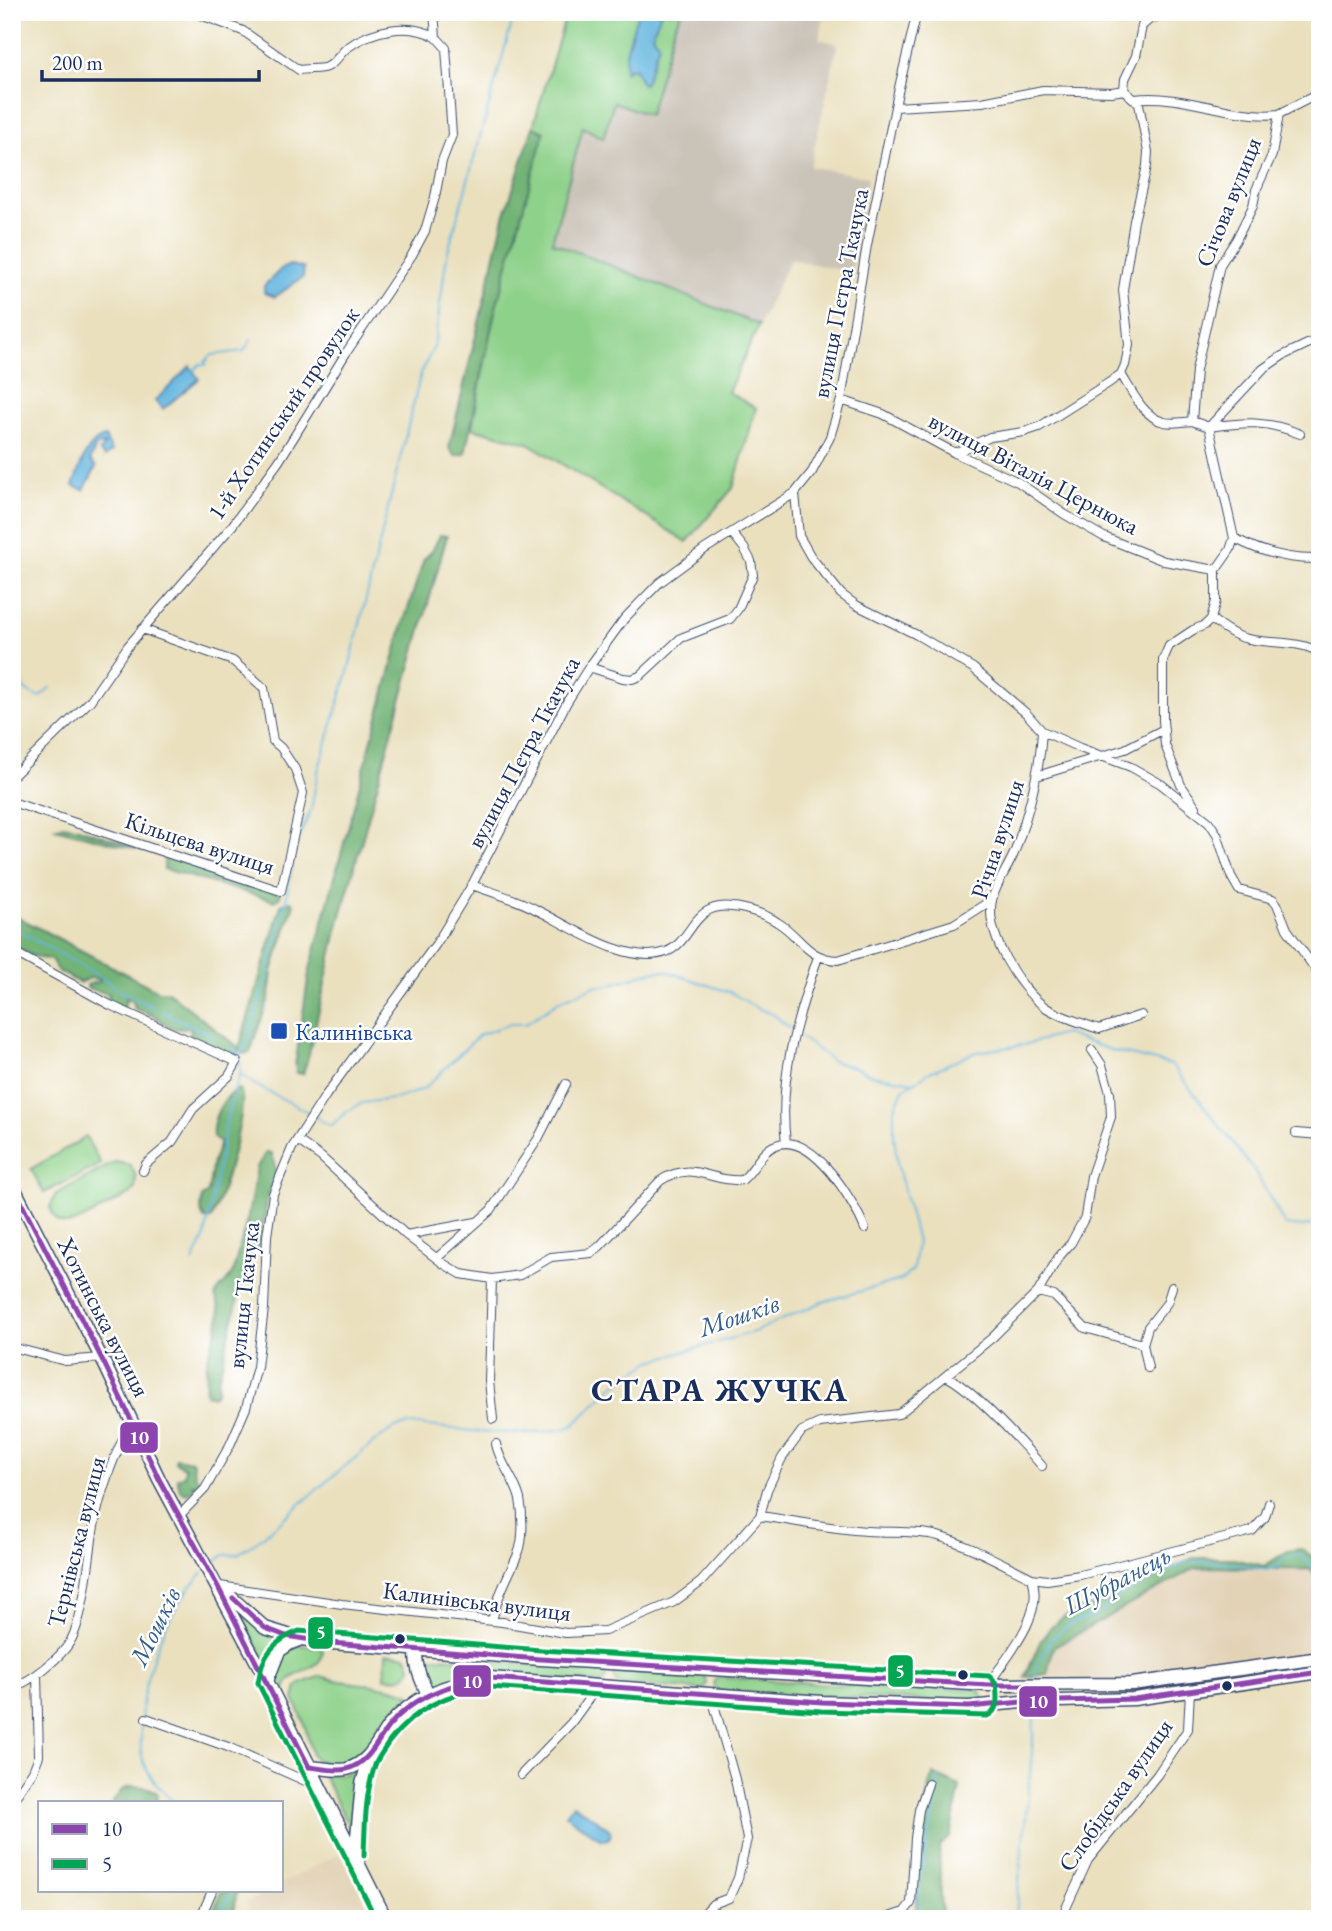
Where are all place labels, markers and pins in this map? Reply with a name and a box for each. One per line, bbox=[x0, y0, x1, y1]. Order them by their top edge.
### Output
place label: Калинівська bbox=[295, 1016, 413, 1047]
marker: Калинівська bbox=[269, 1021, 289, 1041]
unlabelled marker bbox=[393, 1632, 407, 1646]
unlabelled marker bbox=[956, 1668, 970, 1682]
unlabelled marker bbox=[1220, 1679, 1234, 1693]

